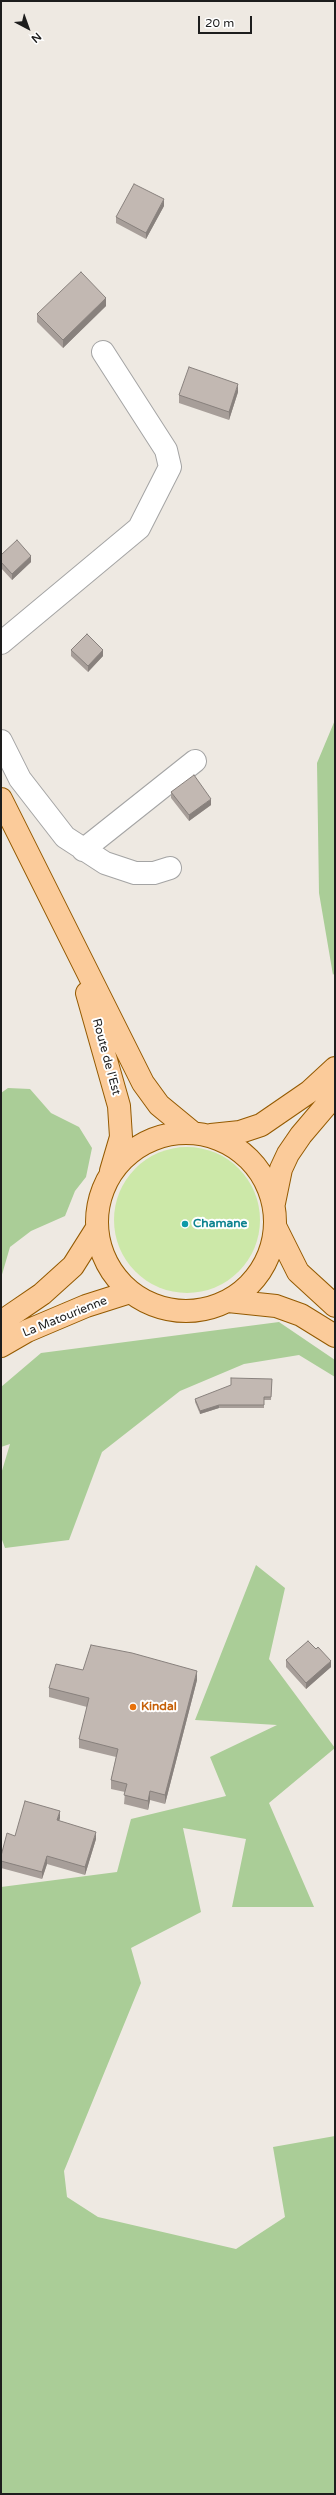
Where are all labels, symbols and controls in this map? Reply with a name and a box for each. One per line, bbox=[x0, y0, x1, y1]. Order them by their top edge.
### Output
north arrow bbox=[8, 8, 48, 48]
scale bar bbox=[200, 8, 254, 34]
text: 20 m bbox=[205, 16, 234, 30]
text: N bbox=[29, 30, 44, 45]
street label: Route de l'Est bbox=[89, 1017, 123, 1097]
place label: Chamane bbox=[193, 1217, 247, 1231]
marker: Chamane bbox=[180, 1219, 190, 1229]
street label: La Matourienne bbox=[21, 1293, 109, 1341]
place label: Kindal bbox=[141, 1700, 177, 1714]
marker: Kindal bbox=[128, 1702, 138, 1712]

